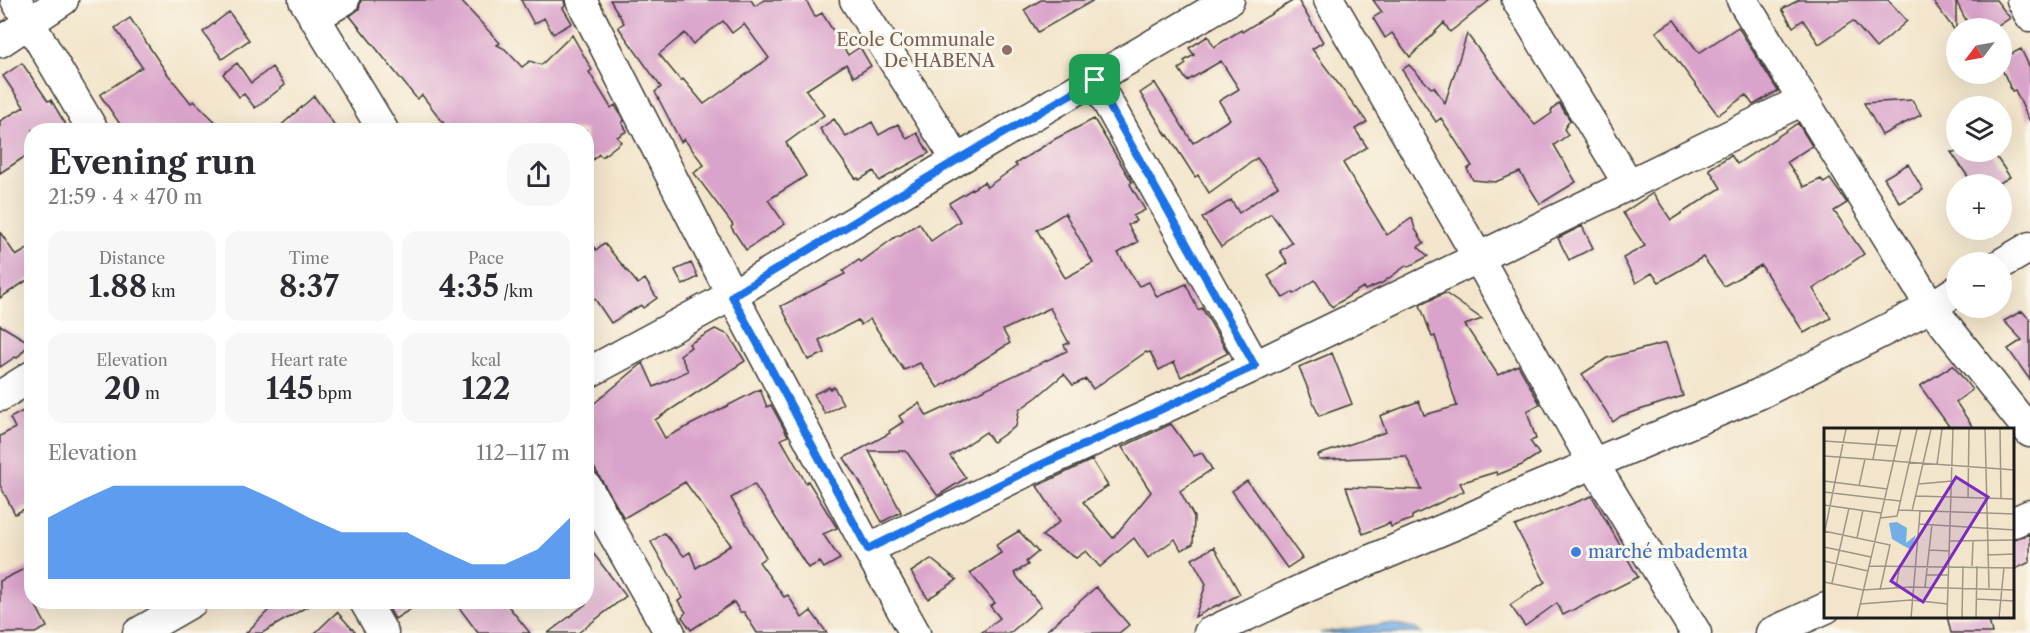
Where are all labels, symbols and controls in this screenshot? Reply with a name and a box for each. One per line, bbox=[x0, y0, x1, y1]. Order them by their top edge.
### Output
north arrow bbox=[1946, 18, 2012, 84]
map controls bbox=[1946, 18, 2012, 318]
place label: Ecole Communale De HABENA bbox=[836, 29, 996, 72]
marker: Ecole Communale De HABENA bbox=[1000, 43, 1014, 57]
pin bbox=[1069, 54, 1120, 105]
icon: arrive bbox=[1078, 63, 1111, 96]
button: layers bbox=[1946, 96, 2012, 162]
text: Evening run bbox=[48, 142, 256, 183]
button: share bbox=[507, 143, 570, 206]
button: + bbox=[1946, 174, 2012, 240]
text: 21:59 · 4 × 470 m bbox=[48, 185, 202, 209]
text: Distance bbox=[99, 248, 165, 268]
text: Time bbox=[289, 248, 329, 268]
text: Pace bbox=[468, 248, 504, 268]
button: − bbox=[1946, 252, 2012, 318]
text: 1.88 bbox=[88, 268, 147, 305]
text: 8:37 bbox=[279, 268, 339, 305]
text: 4:35 bbox=[439, 268, 499, 305]
text: km bbox=[147, 281, 176, 301]
text: /km bbox=[499, 281, 533, 301]
text: Elevation bbox=[96, 350, 168, 370]
text: Heart rate bbox=[270, 350, 348, 370]
text: kcal bbox=[471, 350, 501, 370]
text: 20 bbox=[104, 370, 141, 407]
text: 145 bbox=[266, 370, 314, 407]
text: 122 bbox=[462, 370, 510, 407]
text: m bbox=[141, 383, 160, 403]
text: bpm bbox=[314, 383, 352, 403]
inset map bbox=[1824, 428, 2015, 618]
text: Elevation bbox=[48, 441, 137, 465]
text: 112–117 m bbox=[476, 441, 570, 465]
place label: marché mbademta bbox=[1588, 541, 1748, 563]
marker: marché mbademta bbox=[1569, 545, 1583, 559]

